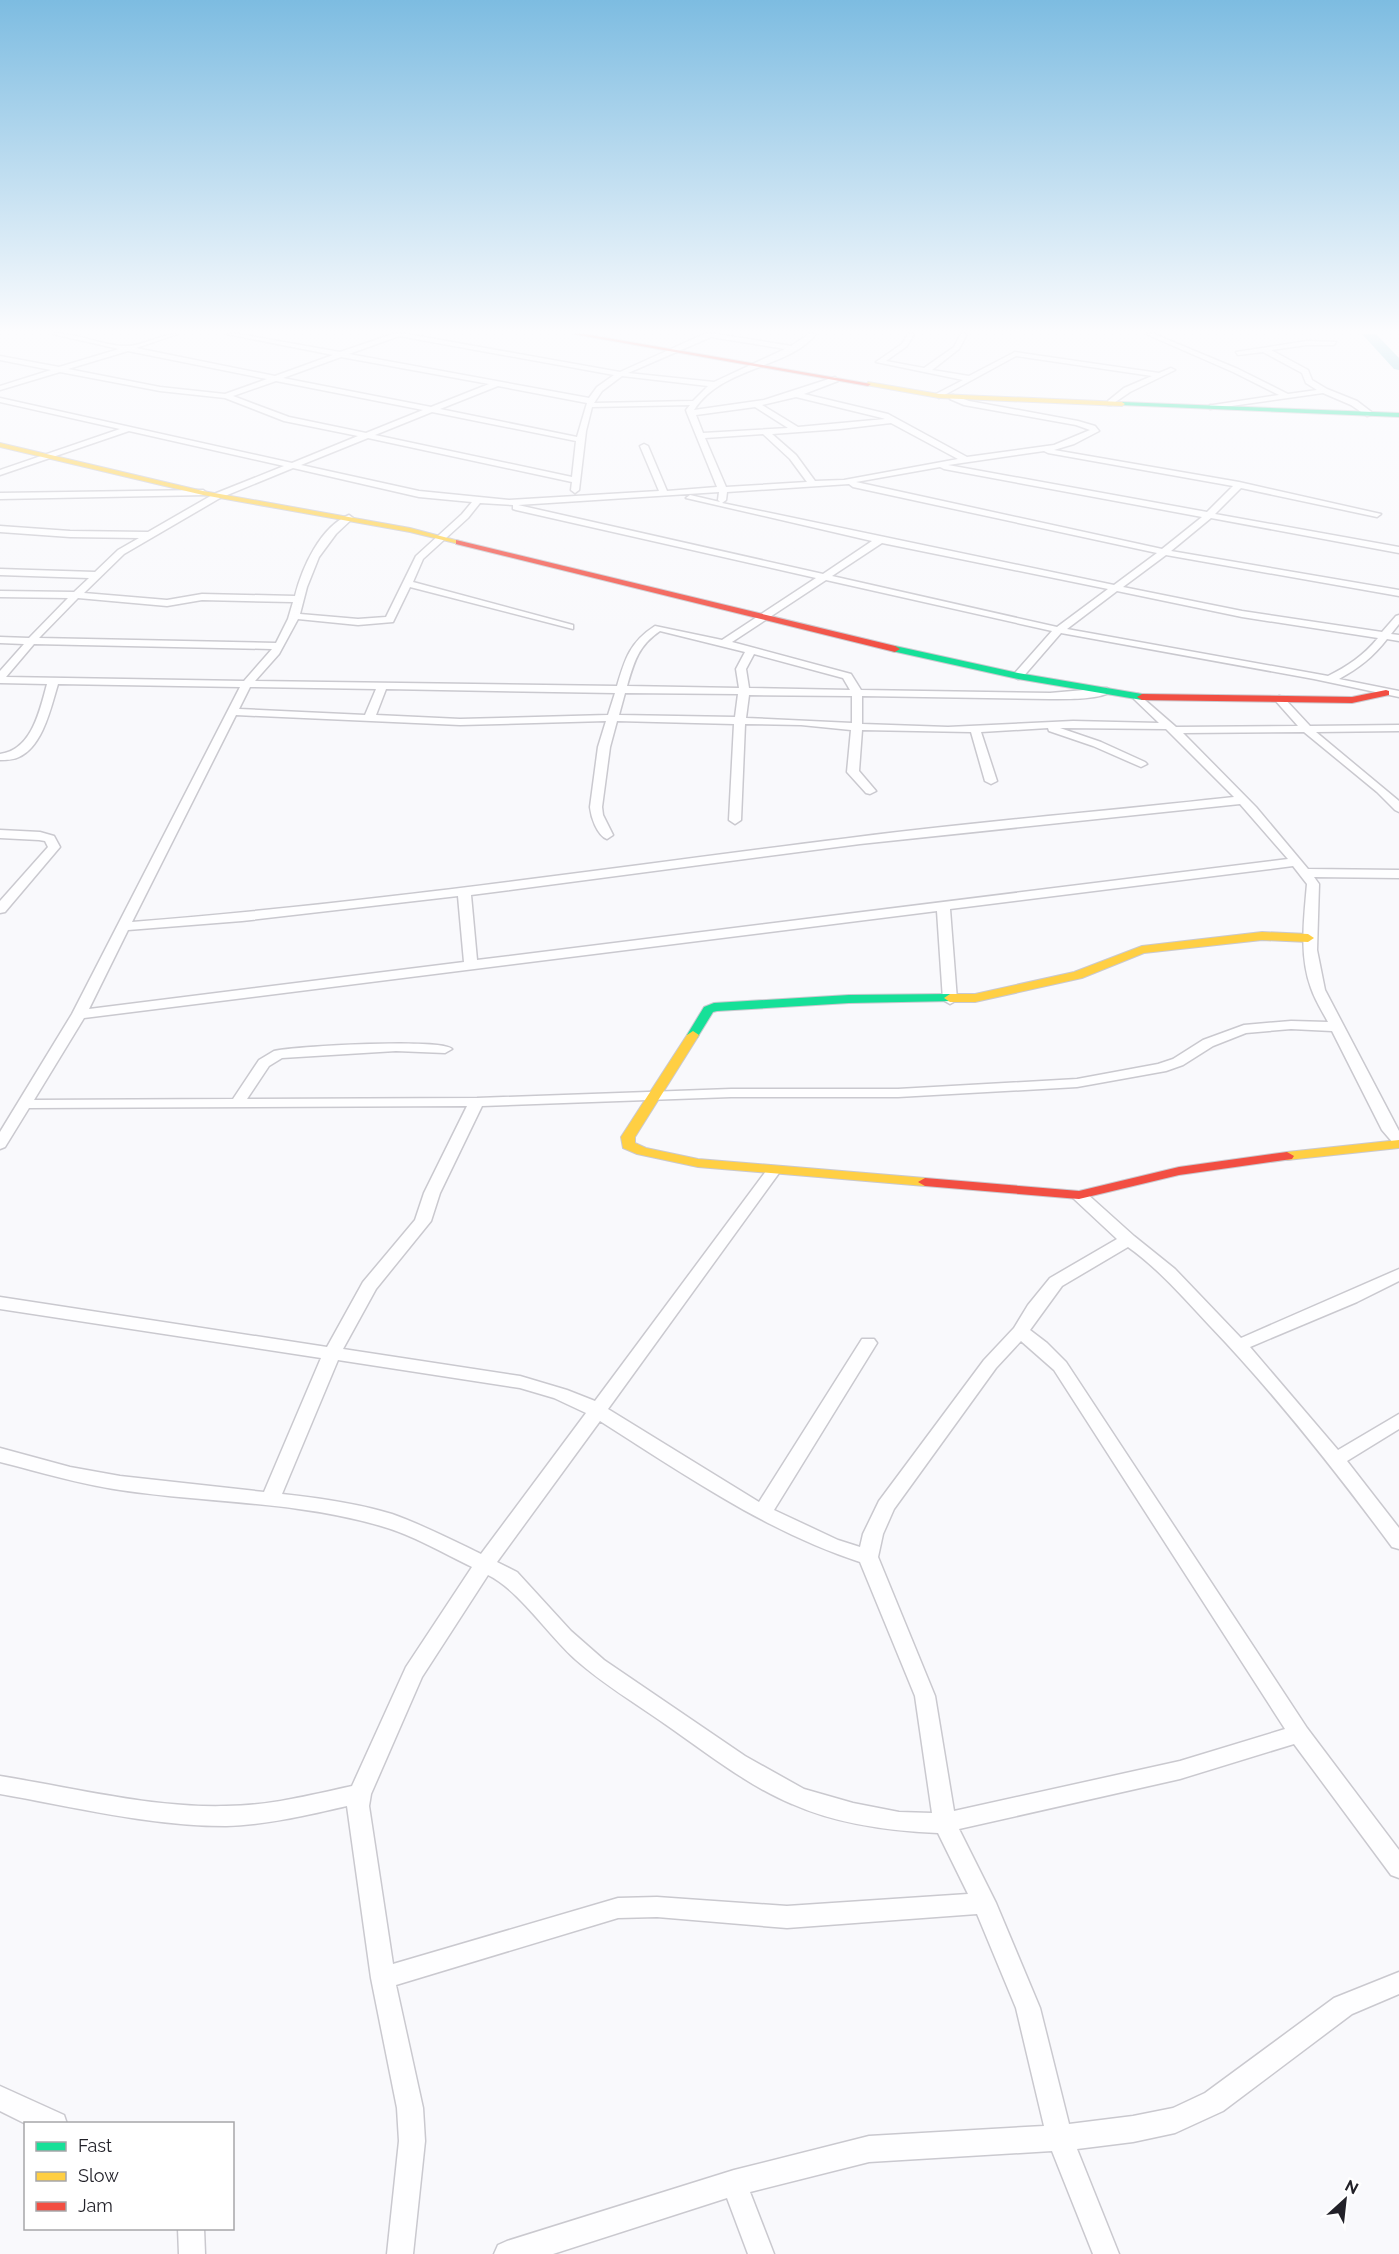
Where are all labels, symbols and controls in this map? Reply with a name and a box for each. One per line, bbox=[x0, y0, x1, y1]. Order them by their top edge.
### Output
legend bbox=[24, 2122, 234, 2230]
text: Fast bbox=[78, 2135, 112, 2156]
text: Slow bbox=[78, 2165, 119, 2186]
north arrow bbox=[1315, 2170, 1375, 2230]
text: N bbox=[1342, 2176, 1361, 2198]
text: Jam bbox=[78, 2195, 113, 2216]

